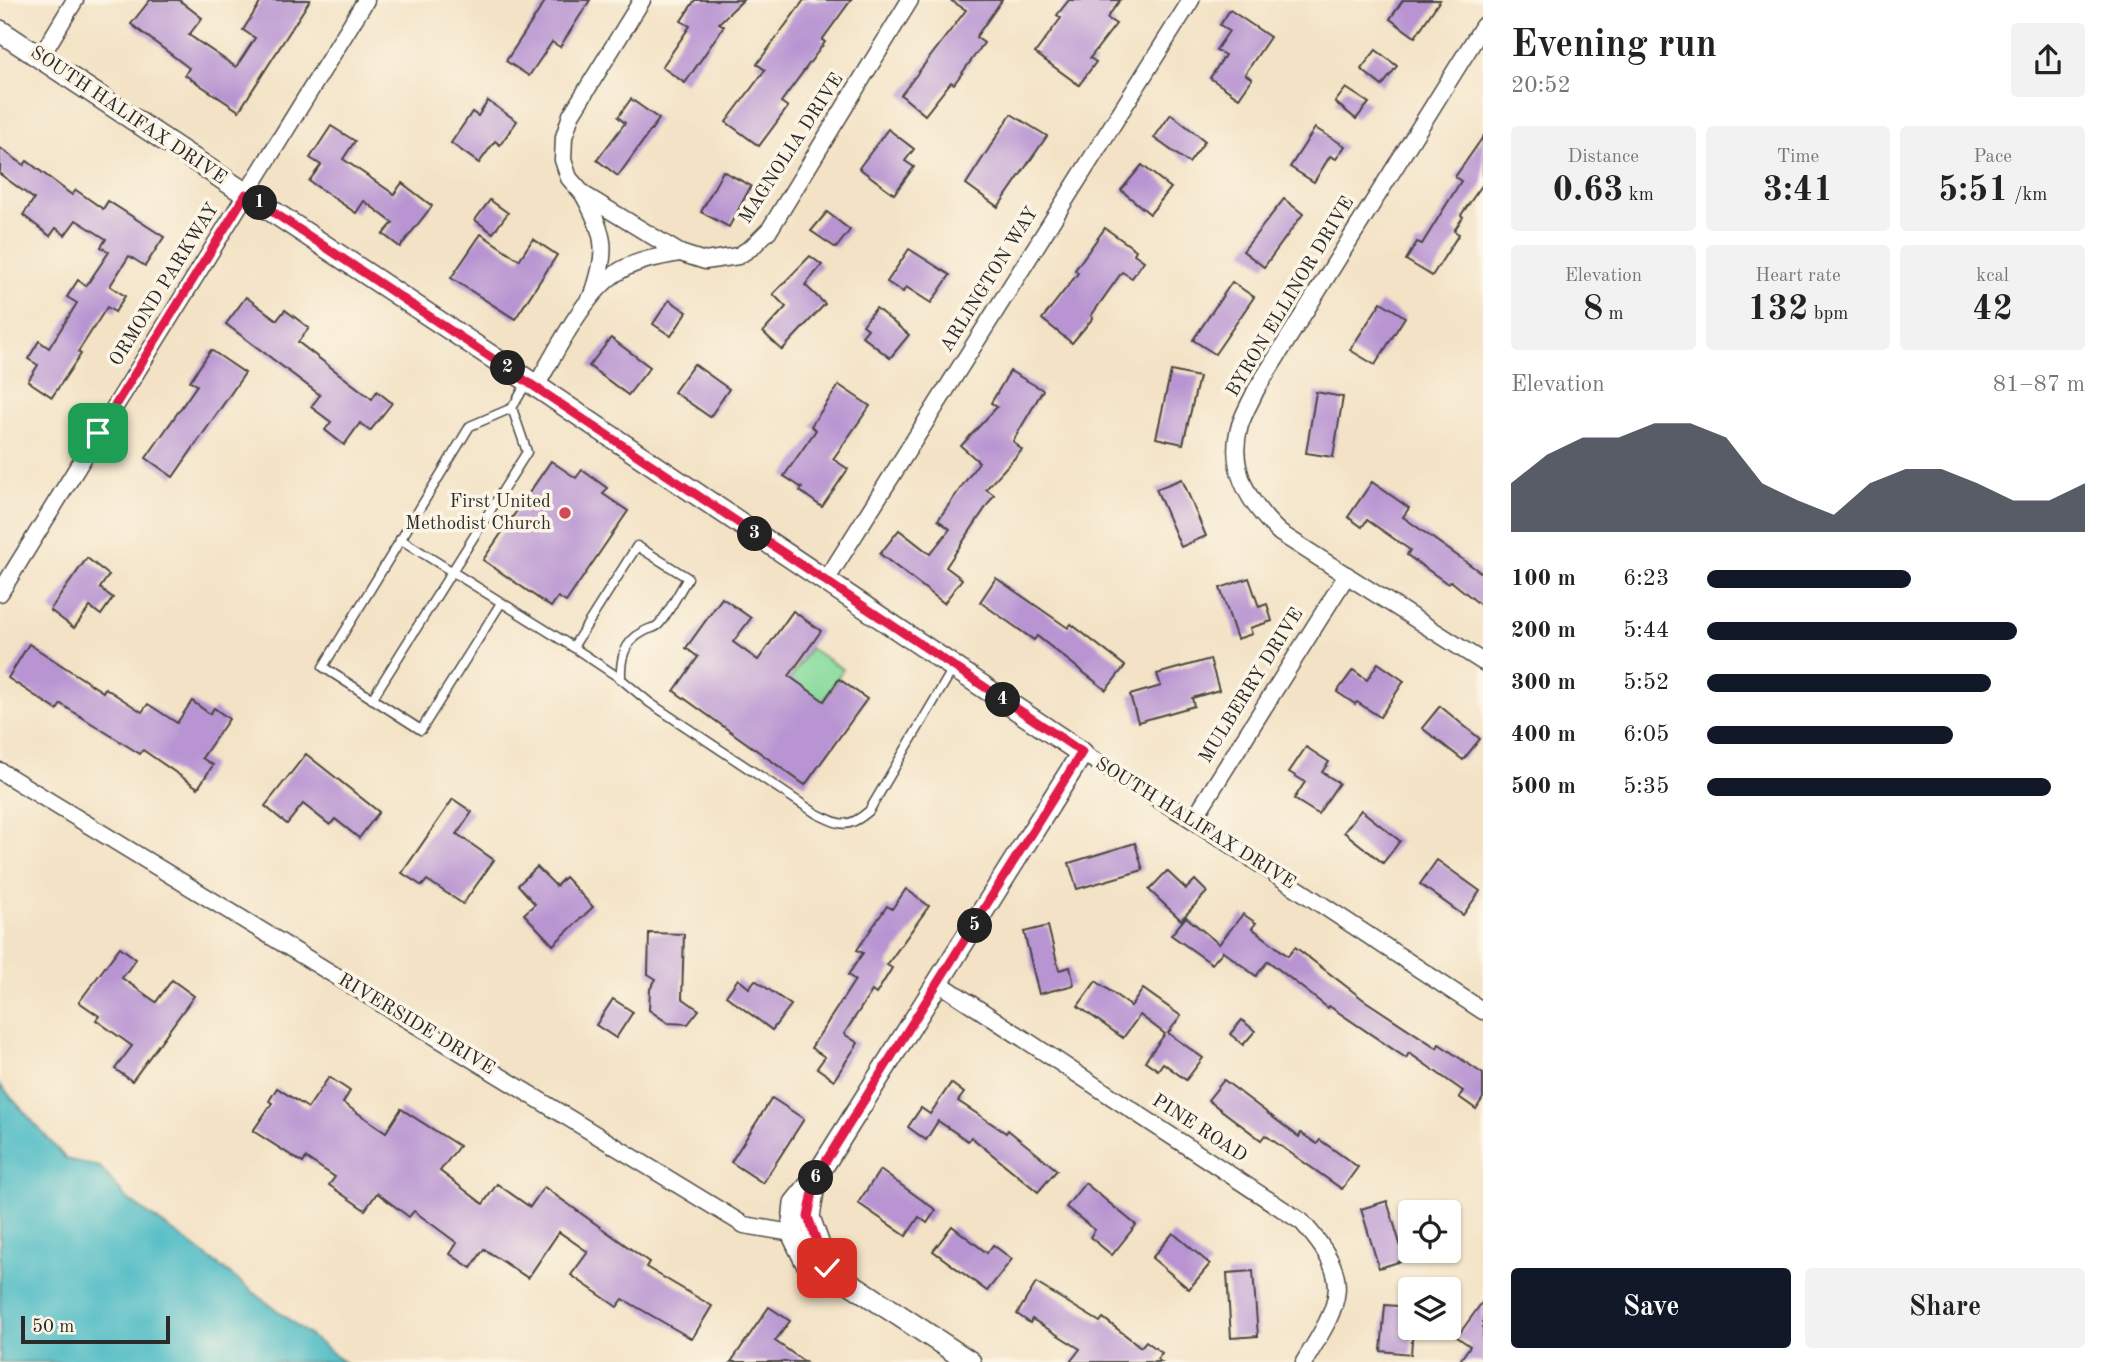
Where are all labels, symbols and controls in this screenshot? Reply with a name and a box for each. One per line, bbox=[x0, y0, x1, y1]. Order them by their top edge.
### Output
button: share bbox=[2011, 23, 2085, 97]
text: Evening run bbox=[1511, 27, 1717, 65]
street label: SOUTH HALIFAX DRIVE bbox=[27, 43, 229, 189]
street label: MAGNOLIA DRIVE bbox=[736, 70, 848, 228]
text: 20:52 bbox=[1511, 74, 1571, 97]
text: Distance bbox=[1568, 148, 1639, 167]
text: Time bbox=[1777, 148, 1819, 167]
text: Pace bbox=[1973, 148, 2012, 167]
text: 0.63 bbox=[1553, 173, 1624, 208]
text: 3:41 bbox=[1763, 173, 1833, 208]
text: 5:51 bbox=[1938, 173, 2009, 208]
pin: 1 bbox=[243, 186, 278, 220]
text: km bbox=[1624, 186, 1654, 205]
text: /km bbox=[2009, 186, 2047, 205]
text: 1 bbox=[254, 193, 265, 212]
street label: BYRON ELLINOR DRIVE bbox=[1224, 194, 1358, 400]
street label: ORMOND PARKWAY bbox=[107, 200, 223, 370]
street label: ARLINGTON WAY bbox=[938, 204, 1042, 356]
text: Elevation bbox=[1565, 267, 1642, 286]
text: Heart rate bbox=[1755, 267, 1841, 286]
text: kcal bbox=[1976, 267, 2009, 286]
text: 8 bbox=[1583, 292, 1603, 327]
text: 132 bbox=[1748, 292, 1808, 327]
text: 42 bbox=[1972, 292, 2013, 327]
text: m bbox=[1603, 305, 1624, 324]
text: bpm bbox=[1808, 305, 1848, 324]
pin: 2 bbox=[490, 350, 526, 386]
text: 2 bbox=[502, 358, 513, 377]
text: Elevation bbox=[1511, 373, 1605, 396]
text: 81–87 m bbox=[1993, 373, 2085, 396]
pin bbox=[68, 403, 128, 463]
icon: arrive bbox=[79, 414, 117, 452]
place label: First United Methodist Church bbox=[405, 493, 551, 534]
marker: First United Methodist Church bbox=[557, 505, 573, 521]
pin: 3 bbox=[738, 516, 772, 552]
text: 3 bbox=[749, 524, 760, 543]
text: 100 m bbox=[1511, 567, 1576, 590]
text: 6:23 bbox=[1623, 567, 1669, 590]
street label: MULBERRY DRIVE bbox=[1197, 605, 1307, 767]
text: 200 m bbox=[1511, 619, 1576, 642]
text: 5:44 bbox=[1623, 619, 1669, 642]
text: 300 m bbox=[1511, 671, 1576, 694]
text: 5:52 bbox=[1623, 671, 1669, 694]
pin: 4 bbox=[986, 682, 1020, 718]
text: 4 bbox=[997, 690, 1008, 709]
text: 400 m bbox=[1511, 723, 1576, 746]
text: 6:05 bbox=[1623, 723, 1669, 746]
street label: SOUTH HALIFAX DRIVE bbox=[1092, 755, 1298, 893]
text: 500 m bbox=[1511, 775, 1576, 798]
text: 5:35 bbox=[1623, 775, 1669, 798]
pin: 5 bbox=[958, 908, 992, 944]
text: 5 bbox=[969, 916, 980, 935]
street label: RIVERSIDE DRIVE bbox=[335, 971, 497, 1079]
street label: PINE ROAD bbox=[1148, 1091, 1250, 1167]
pin: 6 bbox=[798, 1160, 834, 1196]
text: 6 bbox=[810, 1168, 821, 1187]
map controls bbox=[1398, 1200, 1461, 1340]
button: locate bbox=[1398, 1200, 1461, 1263]
pin bbox=[797, 1238, 857, 1298]
icon: check bbox=[808, 1249, 846, 1287]
button: Save bbox=[1511, 1268, 1791, 1348]
button: Share bbox=[1805, 1268, 2085, 1348]
button: layers bbox=[1398, 1277, 1461, 1340]
scale bar bbox=[21, 1313, 170, 1345]
text: 50 m bbox=[32, 1318, 74, 1337]

